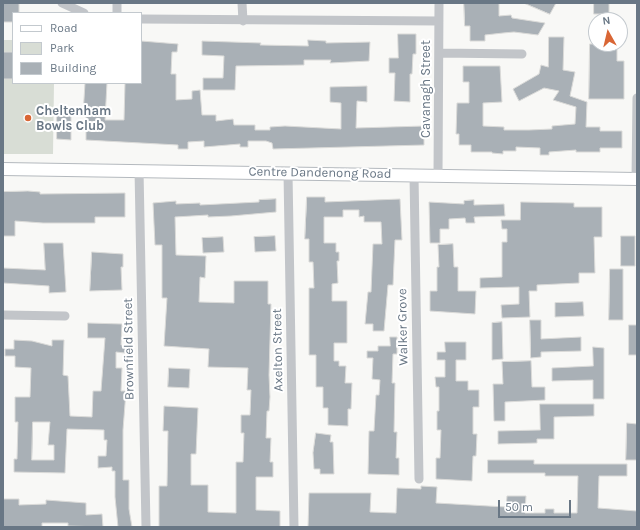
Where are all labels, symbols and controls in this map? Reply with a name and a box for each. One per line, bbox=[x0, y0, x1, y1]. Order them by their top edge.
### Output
legend bbox=[12, 12, 142, 84]
north arrow bbox=[588, 12, 628, 52]
text: N bbox=[602, 14, 611, 28]
text: Road bbox=[50, 21, 78, 35]
street label: Cavanagh Street bbox=[418, 40, 434, 138]
text: Park bbox=[50, 41, 74, 55]
text: Building bbox=[50, 61, 96, 75]
place label: Cheltenham Bowls Club bbox=[36, 103, 111, 134]
marker: Cheltenham Bowls Club bbox=[23, 113, 33, 123]
street label: Centre Dandenong Road bbox=[248, 164, 392, 182]
street label: Walker Grove bbox=[395, 288, 411, 366]
street label: Brownfield Street bbox=[120, 298, 138, 400]
street label: Axelton Street bbox=[269, 308, 287, 392]
scale bar bbox=[500, 492, 573, 518]
text: 50 m bbox=[505, 500, 533, 514]

